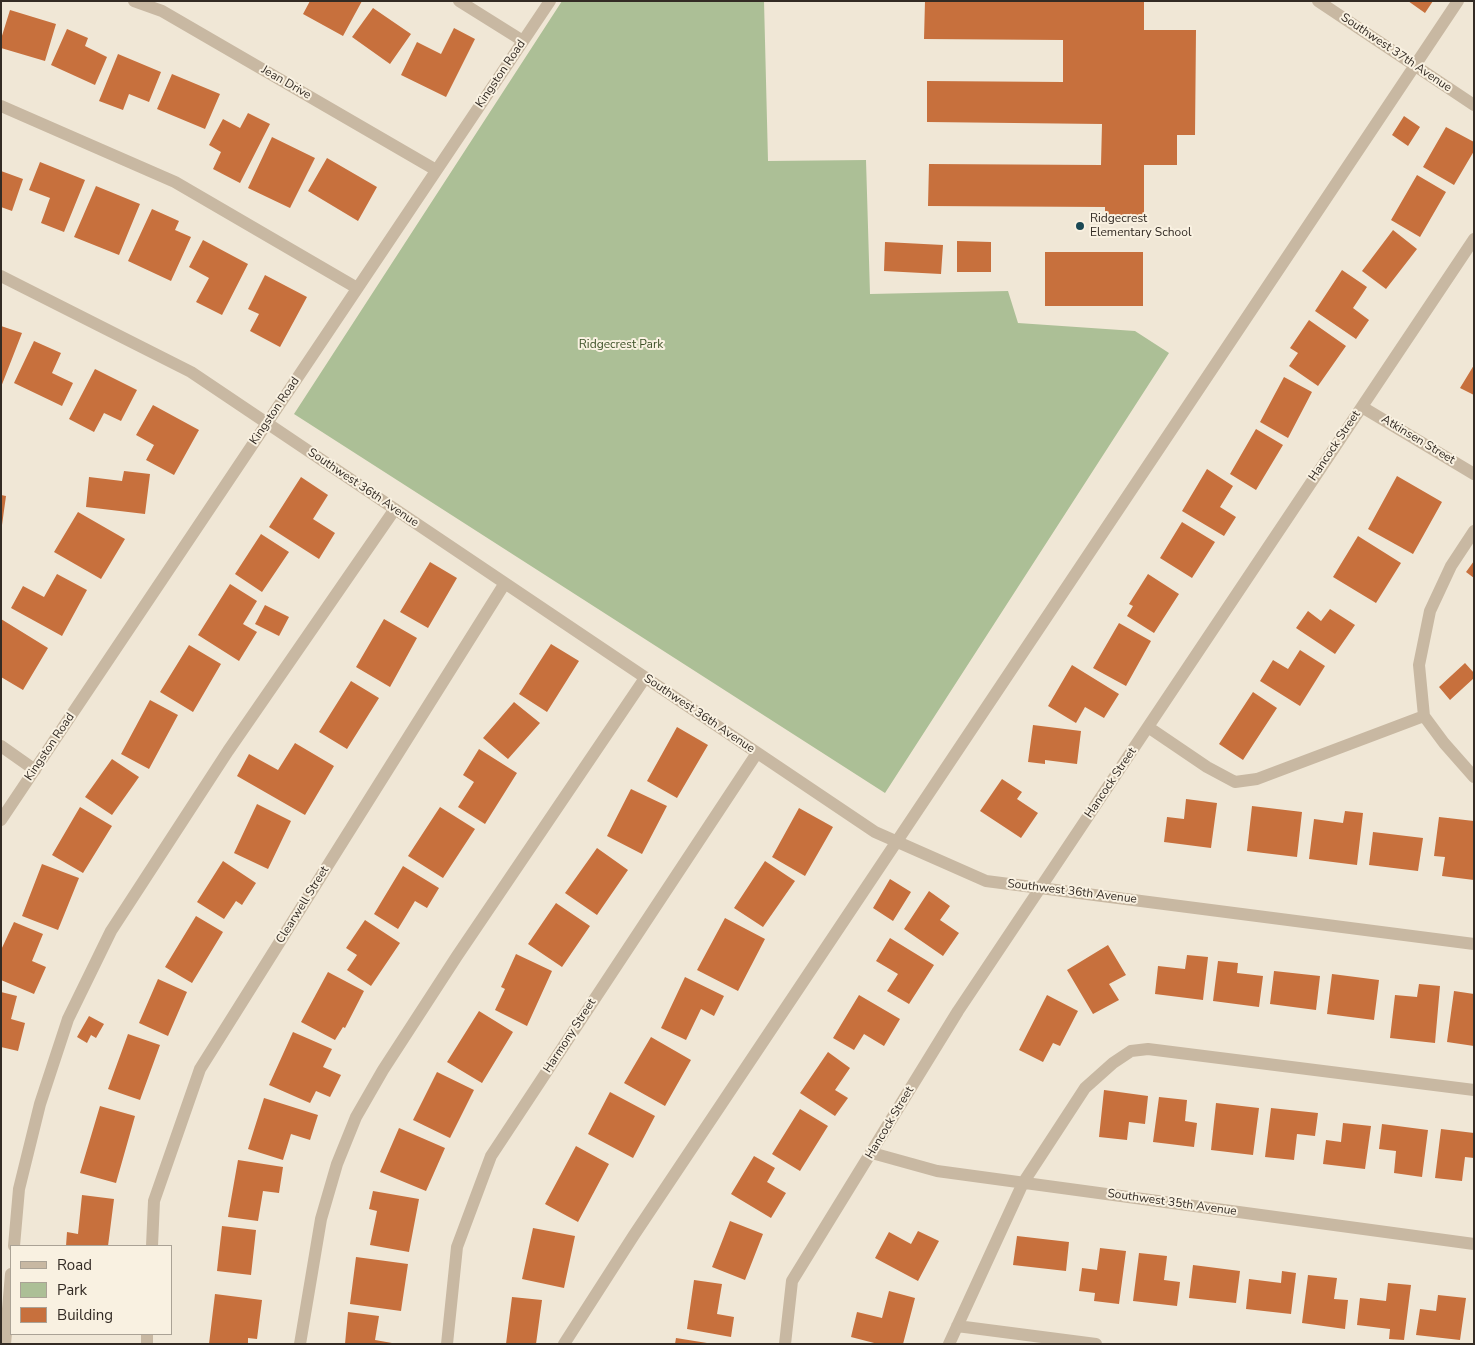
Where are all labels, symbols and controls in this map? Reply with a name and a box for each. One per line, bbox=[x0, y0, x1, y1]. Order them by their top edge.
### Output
street label: Southwest 37th Avenue bbox=[1338, 11, 1454, 95]
street label: Kingston Road bbox=[473, 37, 529, 111]
street label: Jean Drive bbox=[259, 63, 313, 103]
place label: Ridgecrest Elementary School bbox=[1090, 212, 1191, 240]
marker: Ridgecrest Elementary School bbox=[1074, 220, 1086, 232]
park label: Ridgecrest Park bbox=[579, 338, 663, 352]
street label: Kingston Road bbox=[247, 374, 303, 448]
street label: Hancock Street bbox=[1306, 408, 1364, 484]
street label: Atkinsen Street bbox=[1379, 412, 1457, 468]
street label: Southwest 36th Avenue bbox=[305, 446, 421, 530]
street label: Southwest 36th Avenue bbox=[641, 672, 757, 756]
street label: Kingston Road bbox=[22, 710, 78, 784]
street label: Hancock Street bbox=[1082, 745, 1140, 821]
street label: Clearwell Street bbox=[274, 864, 332, 946]
street label: Southwest 36th Avenue bbox=[1006, 877, 1138, 907]
street label: Harmony Street bbox=[541, 996, 599, 1076]
street label: Hancock Street bbox=[863, 1084, 917, 1162]
street label: Southwest 35th Avenue bbox=[1106, 1187, 1238, 1219]
legend bbox=[10, 1245, 172, 1335]
text: Road bbox=[57, 1255, 92, 1275]
text: Park bbox=[57, 1280, 87, 1300]
text: Building bbox=[57, 1305, 113, 1325]

